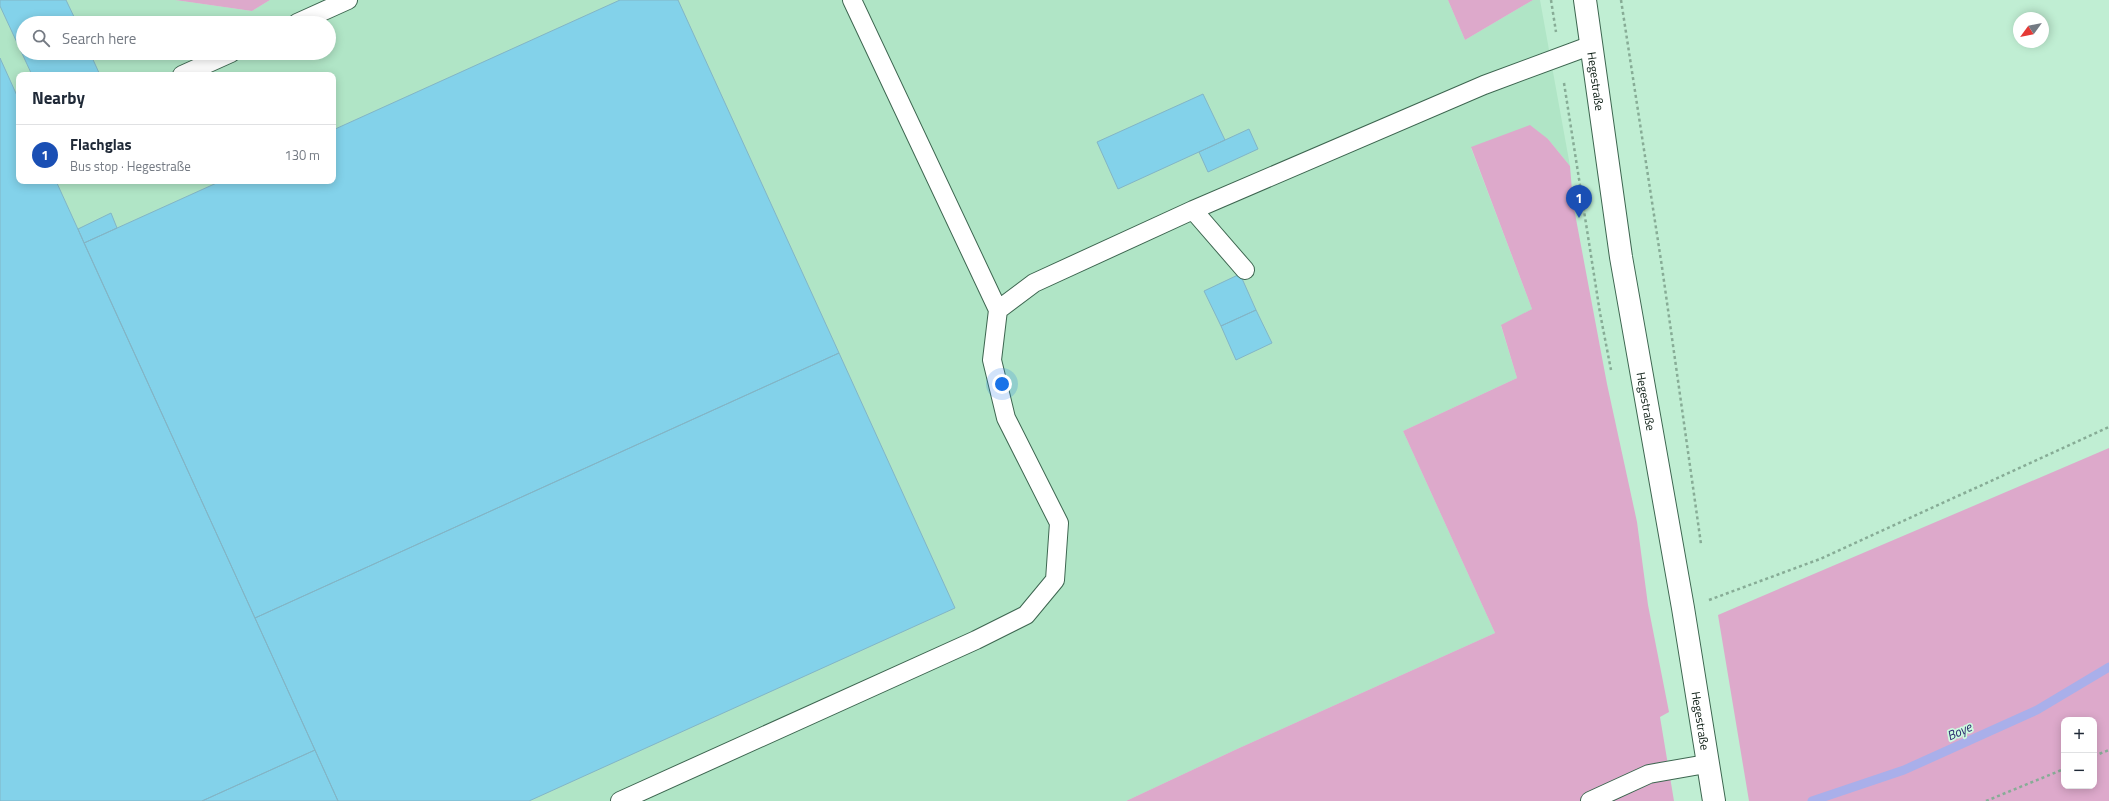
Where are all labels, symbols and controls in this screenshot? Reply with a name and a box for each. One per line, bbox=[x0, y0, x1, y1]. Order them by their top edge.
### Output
north arrow bbox=[2013, 12, 2049, 48]
search box bbox=[16, 16, 336, 60]
icon: search bbox=[30, 27, 52, 49]
text: Search here bbox=[62, 27, 136, 50]
street label: Hegestraße bbox=[1583, 51, 1610, 112]
text: Nearby bbox=[32, 85, 85, 111]
text: Flachglas bbox=[70, 133, 131, 156]
text: 1 bbox=[41, 145, 49, 165]
text: 130 m bbox=[284, 145, 320, 165]
text: Bus stop · Hegestraße bbox=[70, 156, 191, 176]
pin: 1 bbox=[1566, 185, 1592, 218]
street label: Hegestraße bbox=[1632, 370, 1661, 432]
your location bbox=[992, 374, 1012, 394]
street label: Hegestraße bbox=[1687, 690, 1715, 751]
water label: Boye bbox=[1943, 716, 1976, 745]
map controls bbox=[2061, 717, 2097, 789]
button: + bbox=[2061, 717, 2097, 753]
button: − bbox=[2061, 753, 2097, 789]

